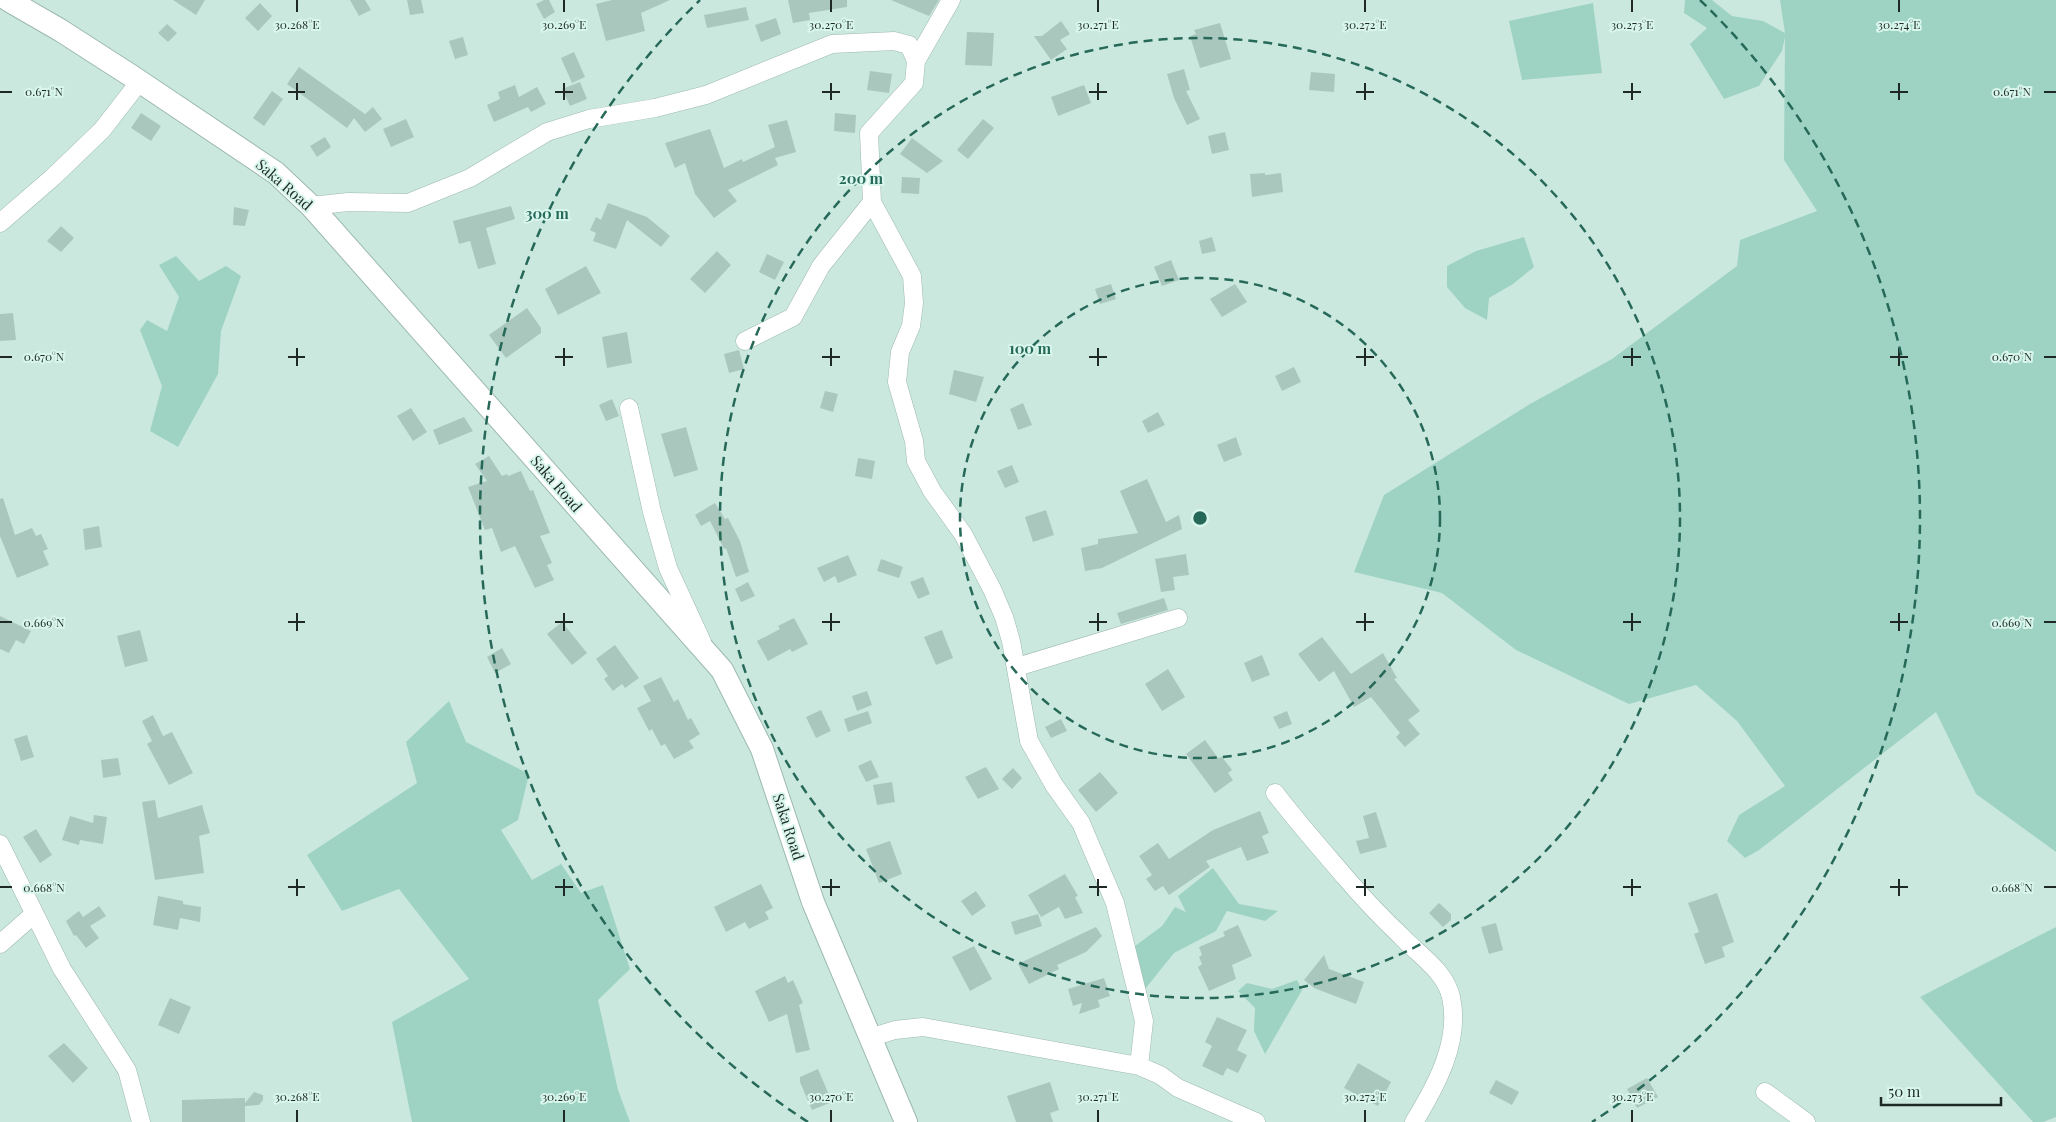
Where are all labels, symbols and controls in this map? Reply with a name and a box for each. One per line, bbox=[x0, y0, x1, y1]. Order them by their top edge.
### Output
text: 30.268°E bbox=[274, 16, 320, 32]
text: 30.269°E bbox=[542, 16, 586, 32]
text: 30.270°E bbox=[809, 16, 853, 32]
text: 30.271°E bbox=[1077, 16, 1119, 32]
text: 30.272°E bbox=[1343, 16, 1387, 32]
text: 30.273°E bbox=[1611, 16, 1653, 32]
text: 30.274°E bbox=[1878, 16, 1920, 32]
text: 0.671°N bbox=[25, 83, 64, 99]
text: 0.671°N bbox=[1993, 83, 2032, 99]
street label: Saka Road bbox=[252, 154, 317, 215]
text: 200 m bbox=[839, 168, 884, 188]
text: 300 m bbox=[525, 203, 569, 223]
text: 100 m bbox=[1009, 338, 1052, 358]
text: 0.670°N bbox=[24, 348, 65, 364]
text: 0.670°N bbox=[1992, 348, 2033, 364]
street label: Saka Road bbox=[527, 451, 587, 516]
centre of rings bbox=[1191, 509, 1209, 527]
text: 0.669°N bbox=[24, 614, 65, 630]
text: 0.669°N bbox=[1992, 614, 2033, 630]
street label: Saka Road bbox=[769, 791, 809, 863]
text: 0.668°N bbox=[23, 879, 65, 895]
text: 0.668°N bbox=[1991, 879, 2033, 895]
scale bar bbox=[1881, 1074, 2001, 1106]
text: 50 m bbox=[1888, 1081, 1921, 1101]
text: 30.268°E bbox=[274, 1088, 320, 1104]
text: 30.269°E bbox=[542, 1088, 586, 1104]
text: 30.270°E bbox=[809, 1088, 853, 1104]
text: 30.271°E bbox=[1077, 1088, 1119, 1104]
text: 30.272°E bbox=[1343, 1088, 1387, 1104]
text: 30.273°E bbox=[1611, 1088, 1653, 1104]

